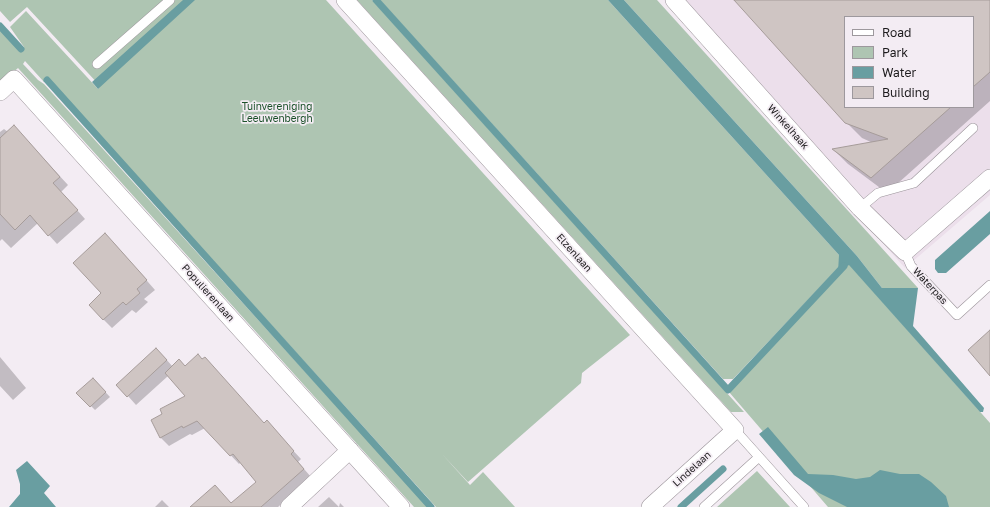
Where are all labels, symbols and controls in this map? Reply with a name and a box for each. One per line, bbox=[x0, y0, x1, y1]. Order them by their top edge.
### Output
legend bbox=[844, 16, 974, 108]
text: Road bbox=[882, 25, 911, 40]
text: Park bbox=[882, 45, 908, 60]
text: Water bbox=[882, 65, 916, 80]
text: Building bbox=[882, 85, 930, 100]
park label: Tuinvereniging Leeuwenbergh bbox=[241, 101, 313, 124]
street label: Winkelhaak bbox=[765, 102, 811, 152]
street label: Elzenlaan bbox=[554, 231, 594, 275]
street label: Populierenlaan bbox=[179, 262, 237, 324]
street label: Waterpas bbox=[910, 265, 950, 307]
street label: Lindelaan bbox=[670, 449, 714, 489]

